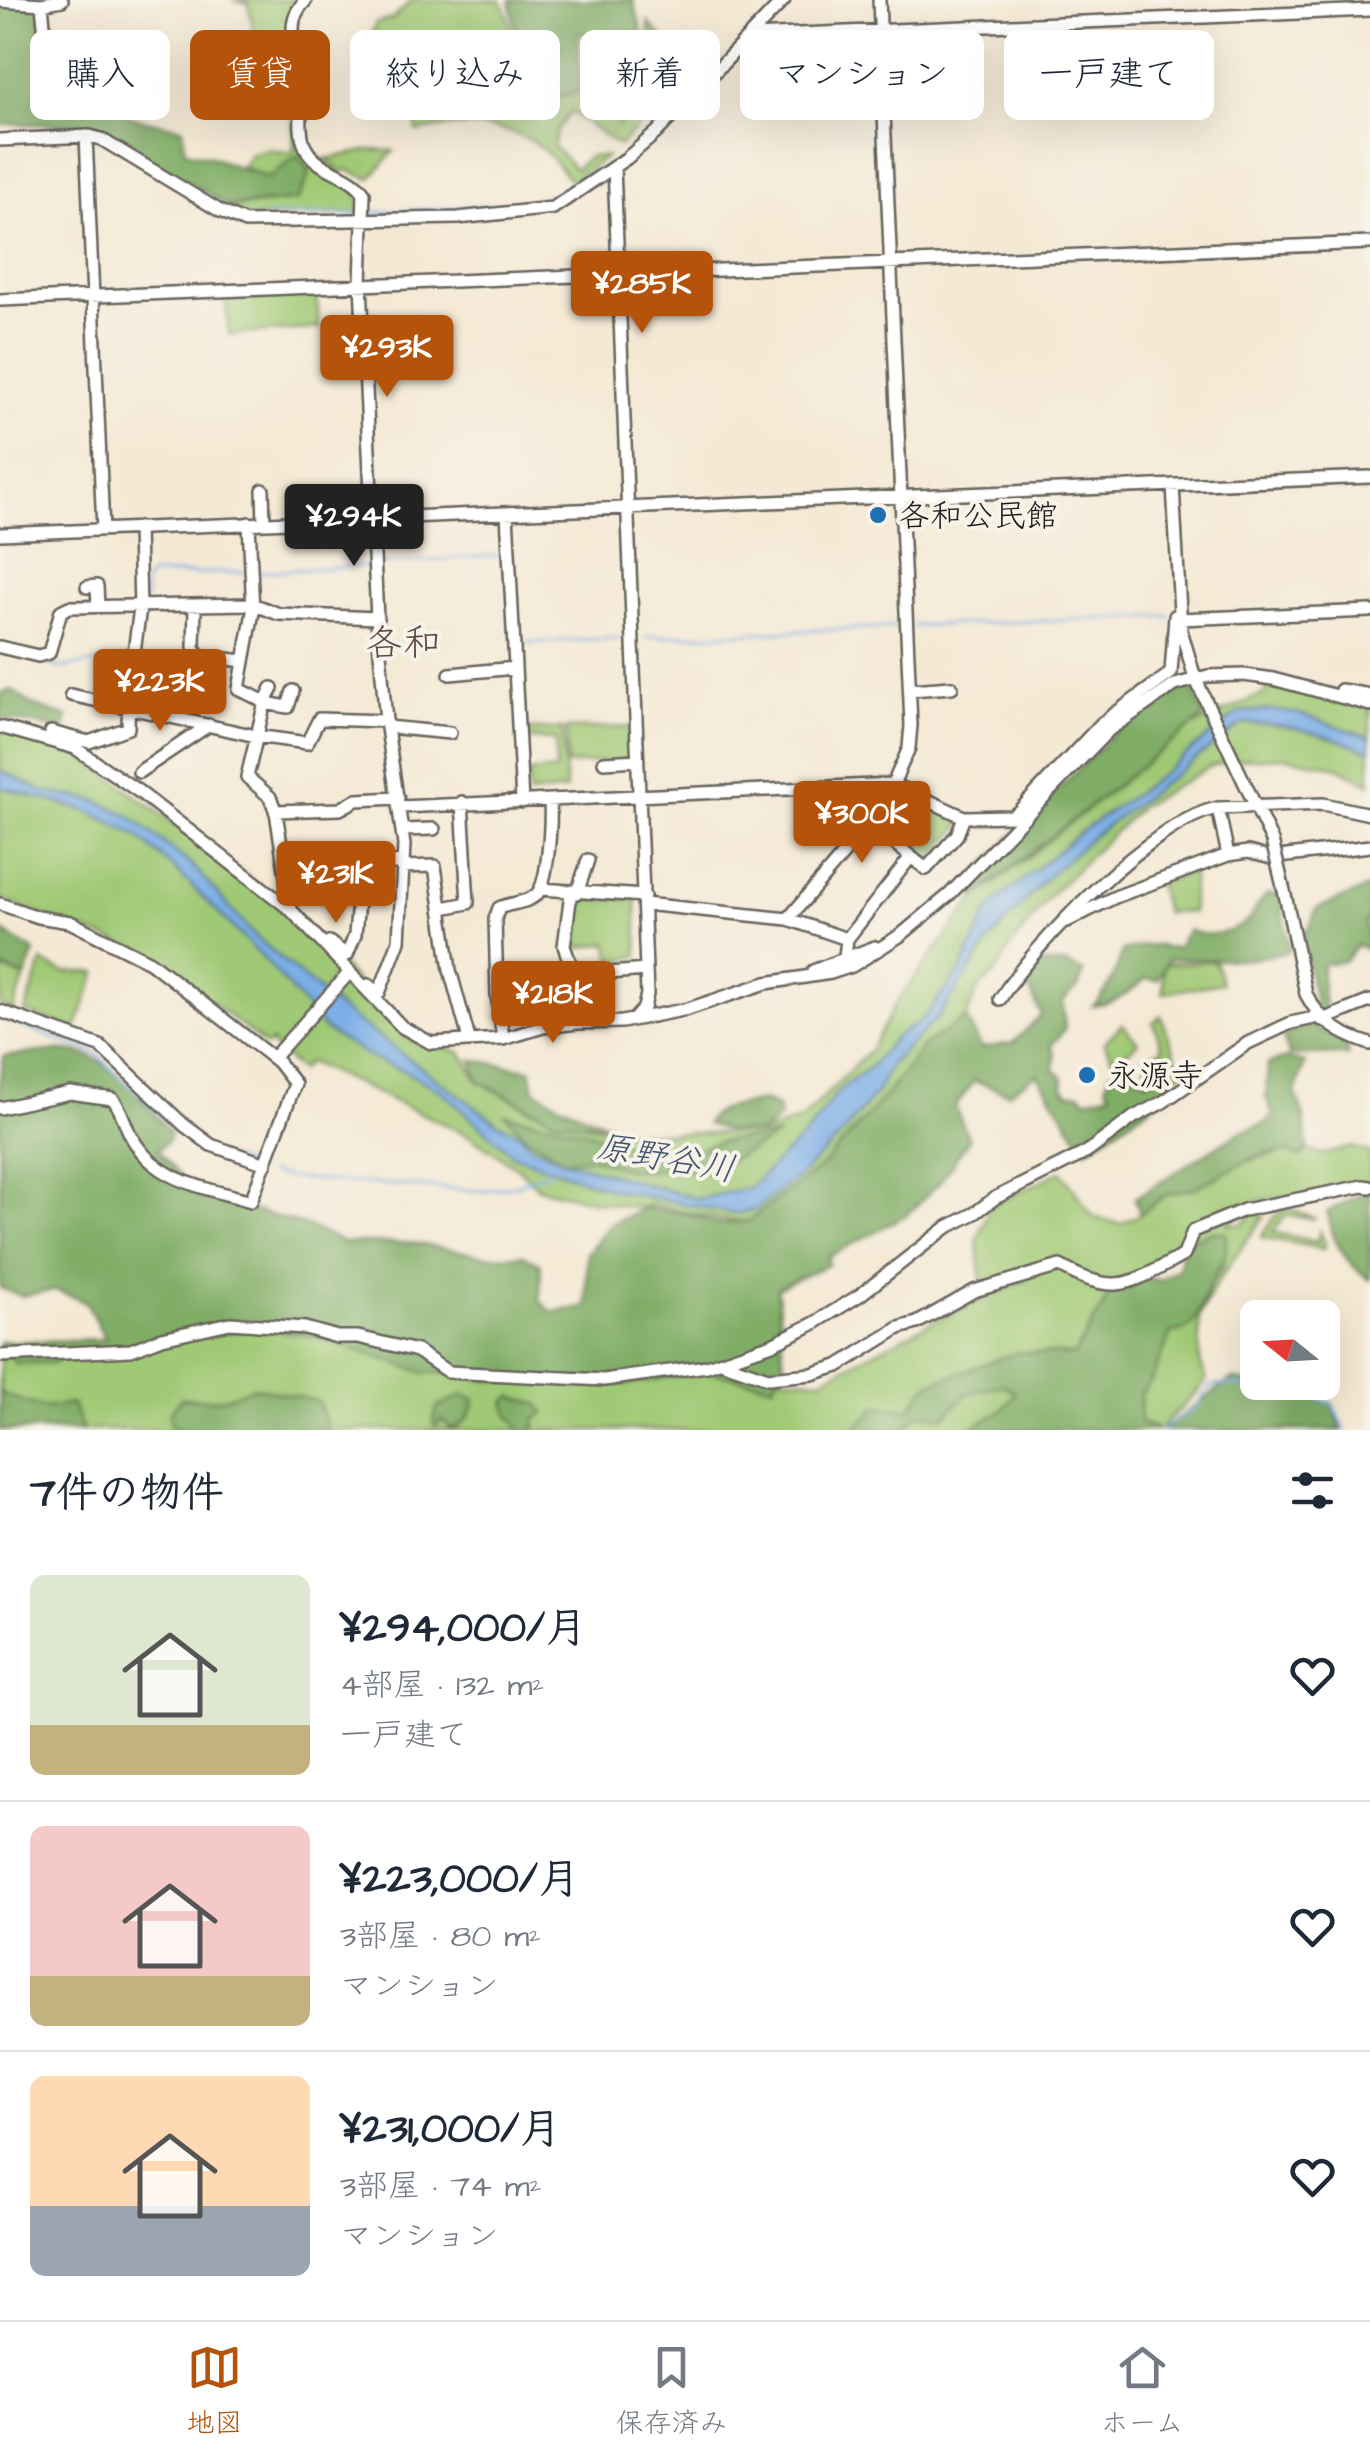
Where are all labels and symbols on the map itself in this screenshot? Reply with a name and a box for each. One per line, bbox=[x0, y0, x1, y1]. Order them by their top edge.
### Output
pin: ¥285K bbox=[572, 251, 712, 336]
pin: ¥293K bbox=[317, 315, 457, 400]
pin: ¥294K bbox=[284, 484, 424, 569]
place label: 各和公民館 bbox=[898, 494, 1058, 539]
marker: 各和公民館 bbox=[867, 504, 889, 526]
district label: 各和 bbox=[365, 618, 441, 670]
pin: ¥223K bbox=[90, 649, 230, 734]
pin: ¥300K bbox=[792, 781, 932, 866]
pin: ¥231K bbox=[266, 841, 406, 926]
pin: ¥218K bbox=[483, 961, 623, 1046]
place label: 永源寺 bbox=[1107, 1054, 1203, 1099]
marker: 永源寺 bbox=[1076, 1064, 1098, 1086]
water label: 原野谷川 bbox=[593, 1122, 739, 1195]
north arrow bbox=[1240, 1300, 1340, 1400]

